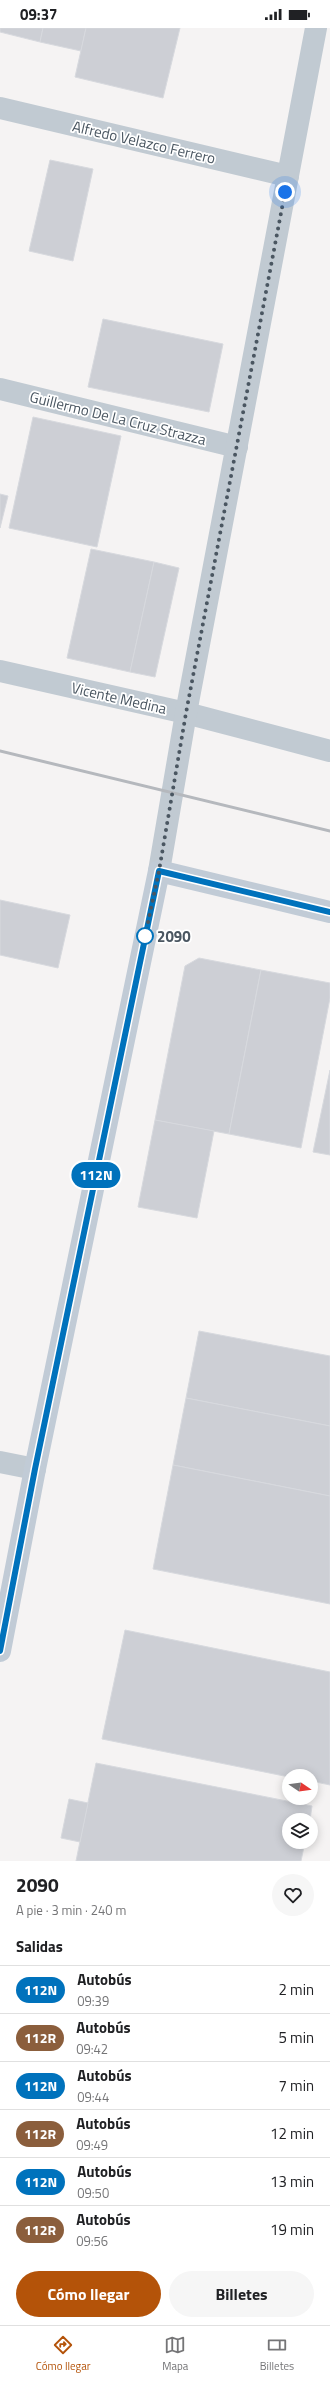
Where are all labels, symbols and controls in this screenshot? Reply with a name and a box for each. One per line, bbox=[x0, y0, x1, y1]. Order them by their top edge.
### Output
text: 09:37 bbox=[20, 3, 57, 26]
street label: Alfredo Velazco Ferrero bbox=[70, 114, 218, 170]
your location bbox=[275, 182, 295, 202]
street label: Guillermo De La Cruz Strazza bbox=[27, 385, 209, 451]
street label: Vicente Medina bbox=[69, 676, 169, 720]
place label: 2090 bbox=[157, 925, 191, 948]
marker: 2090 bbox=[136, 927, 154, 945]
line badge: 112N bbox=[68, 1162, 124, 1188]
text: 112N bbox=[79, 1164, 113, 1185]
north arrow bbox=[282, 1769, 318, 1805]
map controls bbox=[282, 1769, 318, 1849]
button: layers bbox=[282, 1813, 318, 1849]
text: 2090 bbox=[16, 1870, 59, 1899]
button: heart bbox=[272, 1874, 314, 1916]
text: A pie · 3 min · 240 m bbox=[16, 1900, 126, 1920]
text: Salidas bbox=[16, 1935, 63, 1958]
text: Autobús bbox=[77, 1968, 132, 1991]
text: 2 min bbox=[278, 1978, 314, 2001]
text: 112N bbox=[24, 1979, 57, 2000]
text: 09:39 bbox=[77, 1991, 109, 2011]
text: Autobús bbox=[76, 2016, 131, 2039]
text: 5 min bbox=[278, 2026, 314, 2049]
text: 112R bbox=[24, 2027, 56, 2048]
text: 09:42 bbox=[76, 2039, 108, 2059]
text: Autobús bbox=[77, 2064, 132, 2087]
text: 7 min bbox=[278, 2074, 314, 2097]
text: 112N bbox=[24, 2075, 57, 2096]
text: 09:44 bbox=[77, 2087, 109, 2107]
text: Autobús bbox=[76, 2112, 131, 2135]
text: 12 min bbox=[270, 2122, 314, 2145]
text: 112R bbox=[24, 2123, 56, 2144]
text: 09:49 bbox=[76, 2135, 108, 2155]
text: Autobús bbox=[77, 2160, 132, 2183]
text: 13 min bbox=[270, 2170, 314, 2193]
text: 112N bbox=[24, 2171, 57, 2192]
text: 09:50 bbox=[77, 2183, 109, 2203]
text: Autobús bbox=[76, 2208, 131, 2231]
text: 19 min bbox=[270, 2218, 314, 2241]
text: 112R bbox=[24, 2219, 56, 2240]
text: 09:56 bbox=[76, 2231, 108, 2251]
button: Cómo llegar bbox=[16, 2271, 161, 2317]
button: Billetes bbox=[169, 2271, 314, 2317]
tab: Cómo llegar bbox=[36, 2334, 91, 2374]
tab: Mapa bbox=[162, 2334, 188, 2374]
tab: Billetes bbox=[260, 2334, 294, 2374]

